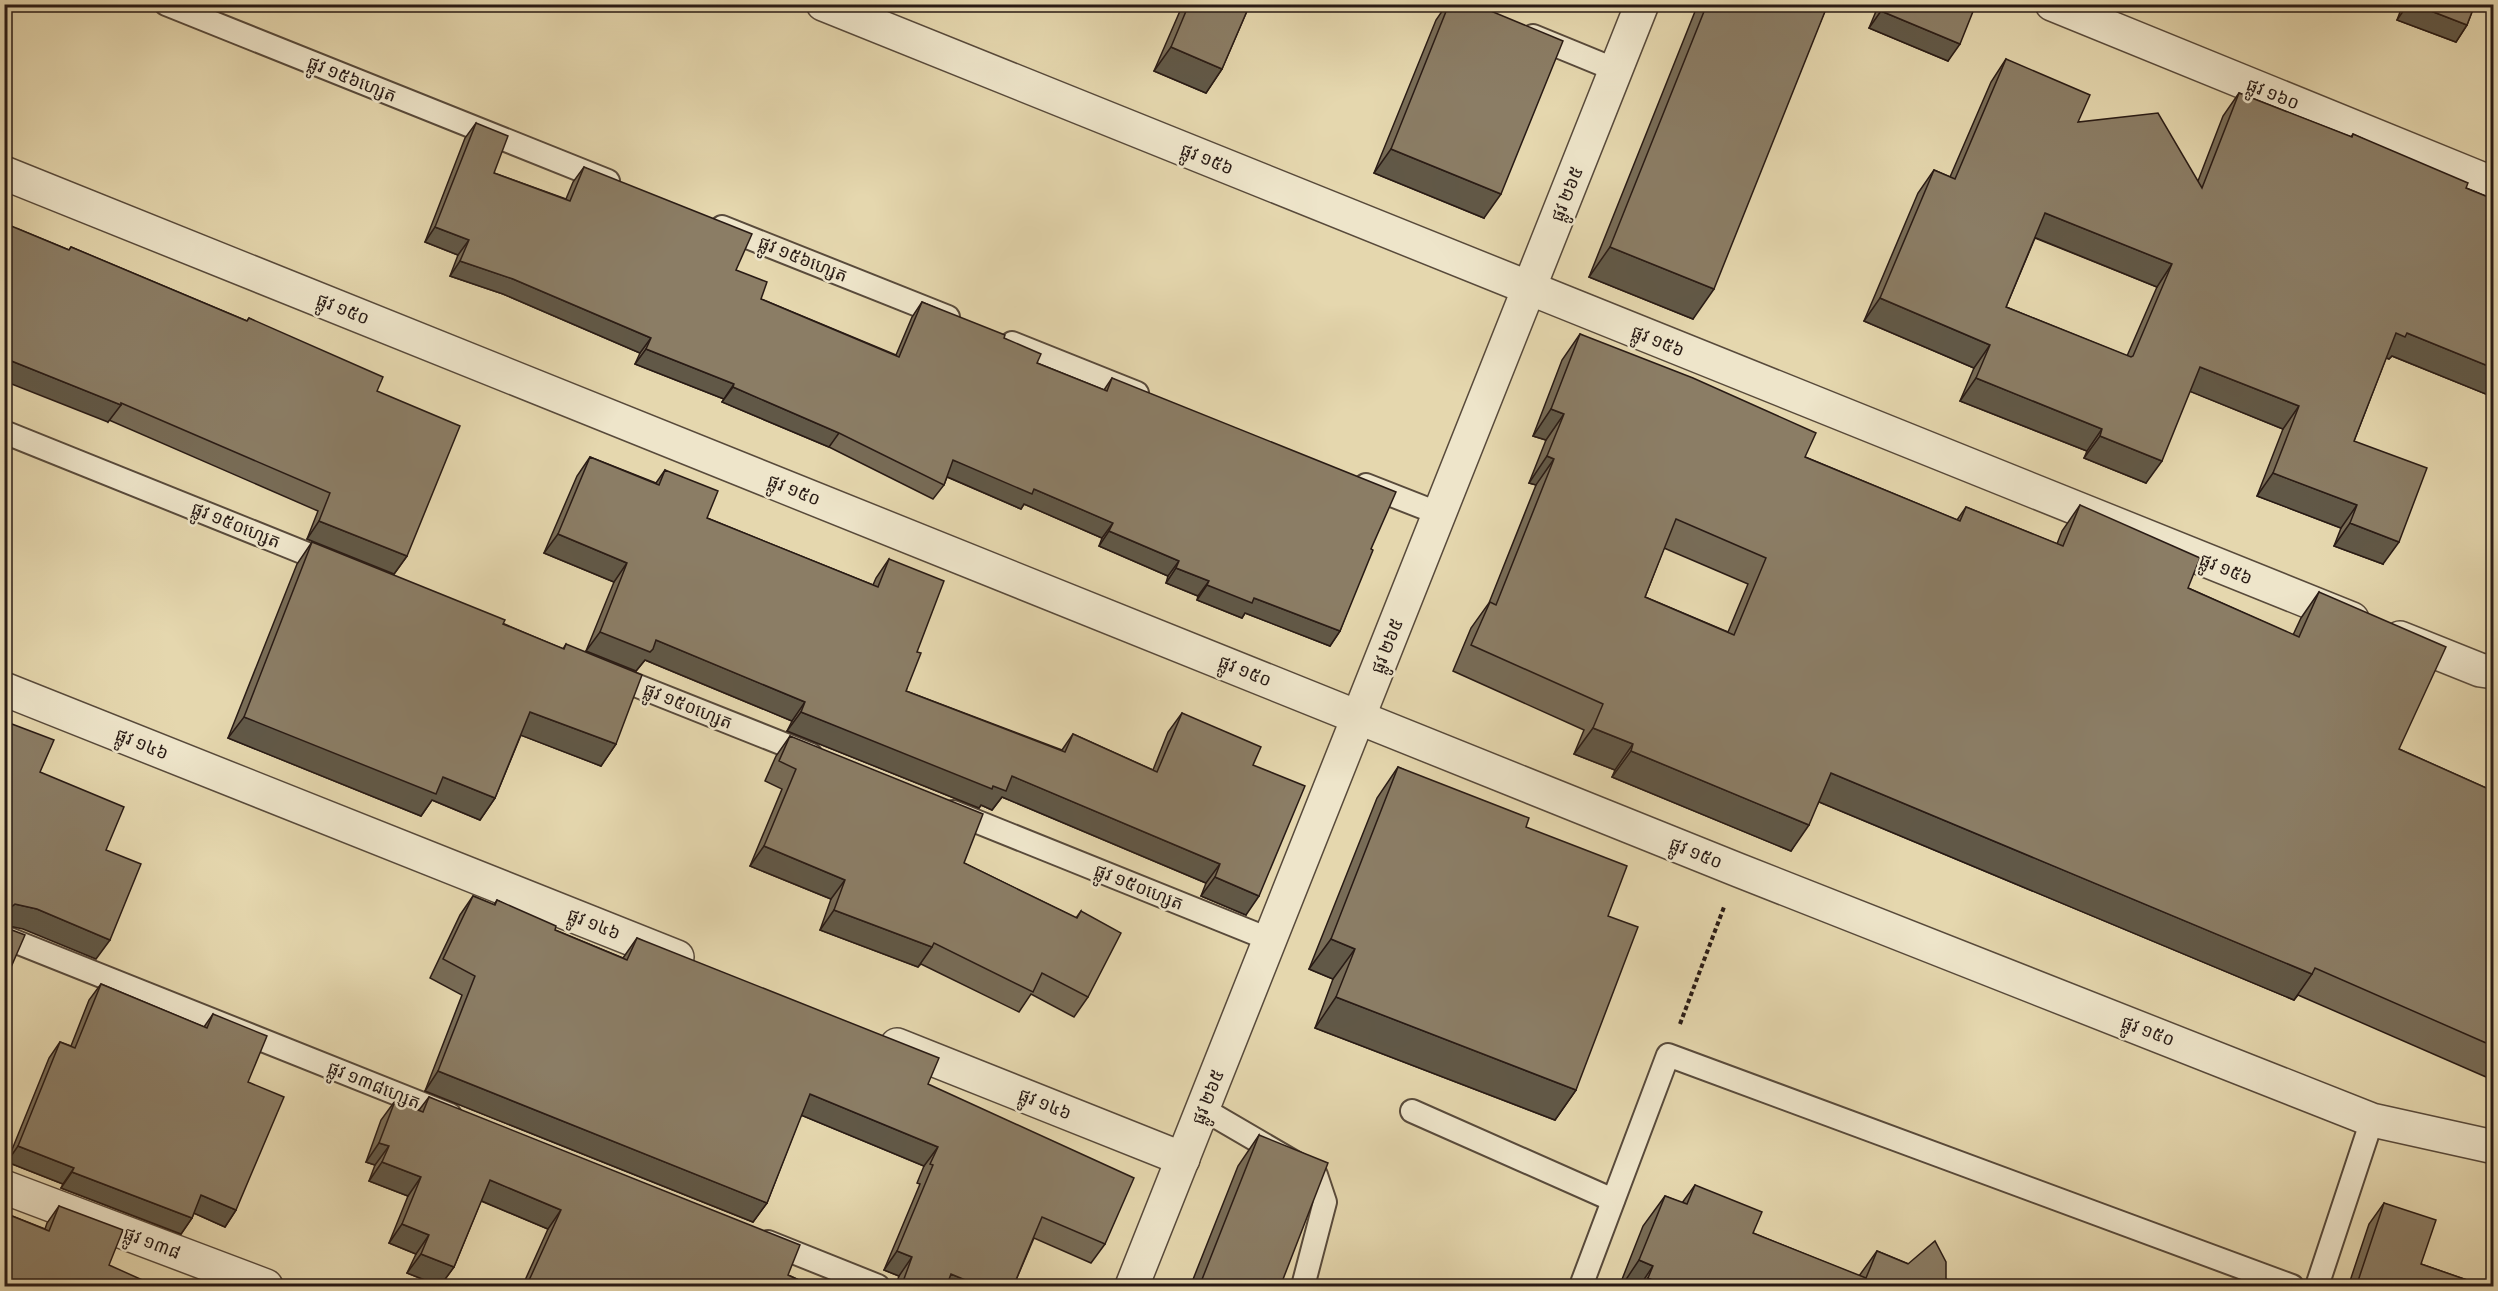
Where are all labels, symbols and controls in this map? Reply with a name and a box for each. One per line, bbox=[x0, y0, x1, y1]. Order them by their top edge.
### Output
street label: ផ្លូវ ១៥៦ហ្សេត bbox=[302, 51, 400, 112]
street label: ផ្លូវ ១៦០ bbox=[2241, 73, 2303, 120]
street label: ផ្លូវ ១៥៦ bbox=[1175, 138, 1237, 185]
street label: ផ្លូវ ២៦៥ bbox=[1546, 163, 1593, 227]
street label: ផ្លូវ ១៥៦ហ្សេត bbox=[753, 231, 851, 292]
street label: ផ្លូវ ១៥០ bbox=[311, 288, 373, 335]
street label: ផ្លូវ ១៥៦ bbox=[1626, 320, 1688, 367]
street label: ផ្លូវ ១៥០ bbox=[762, 469, 824, 516]
street label: ផ្លូវ ១៥០ហ្សេត bbox=[186, 497, 284, 558]
street label: ផ្លូវ ១៥៦ bbox=[2194, 548, 2256, 595]
street label: ផ្លូវ ២៦៥ bbox=[1366, 615, 1413, 679]
street label: ផ្លូវ ១៥០ bbox=[1213, 650, 1275, 697]
street label: ផ្លូវ ១៥០ហ្សេត bbox=[638, 678, 736, 739]
street label: ផ្លូវ ១៤៦ bbox=[110, 723, 172, 770]
street label: ផ្លូវ ១៥០ bbox=[1664, 832, 1726, 879]
street label: ផ្លូវ ១៥០ហ្សេត bbox=[1089, 859, 1187, 920]
street label: ផ្លូវ ១៤៦ bbox=[562, 903, 624, 950]
street label: ផ្លូវ ១៥០ bbox=[2116, 1011, 2178, 1056]
street label: ផ្លូវ ១៣៨ហ្សេត bbox=[322, 1056, 424, 1119]
street label: ផ្លូវ ២៦៥ bbox=[1187, 1066, 1234, 1130]
street label: ផ្លូវ ១៤៦ bbox=[1013, 1083, 1075, 1130]
street label: ផ្លូវ ១៣៨ bbox=[118, 1222, 184, 1269]

